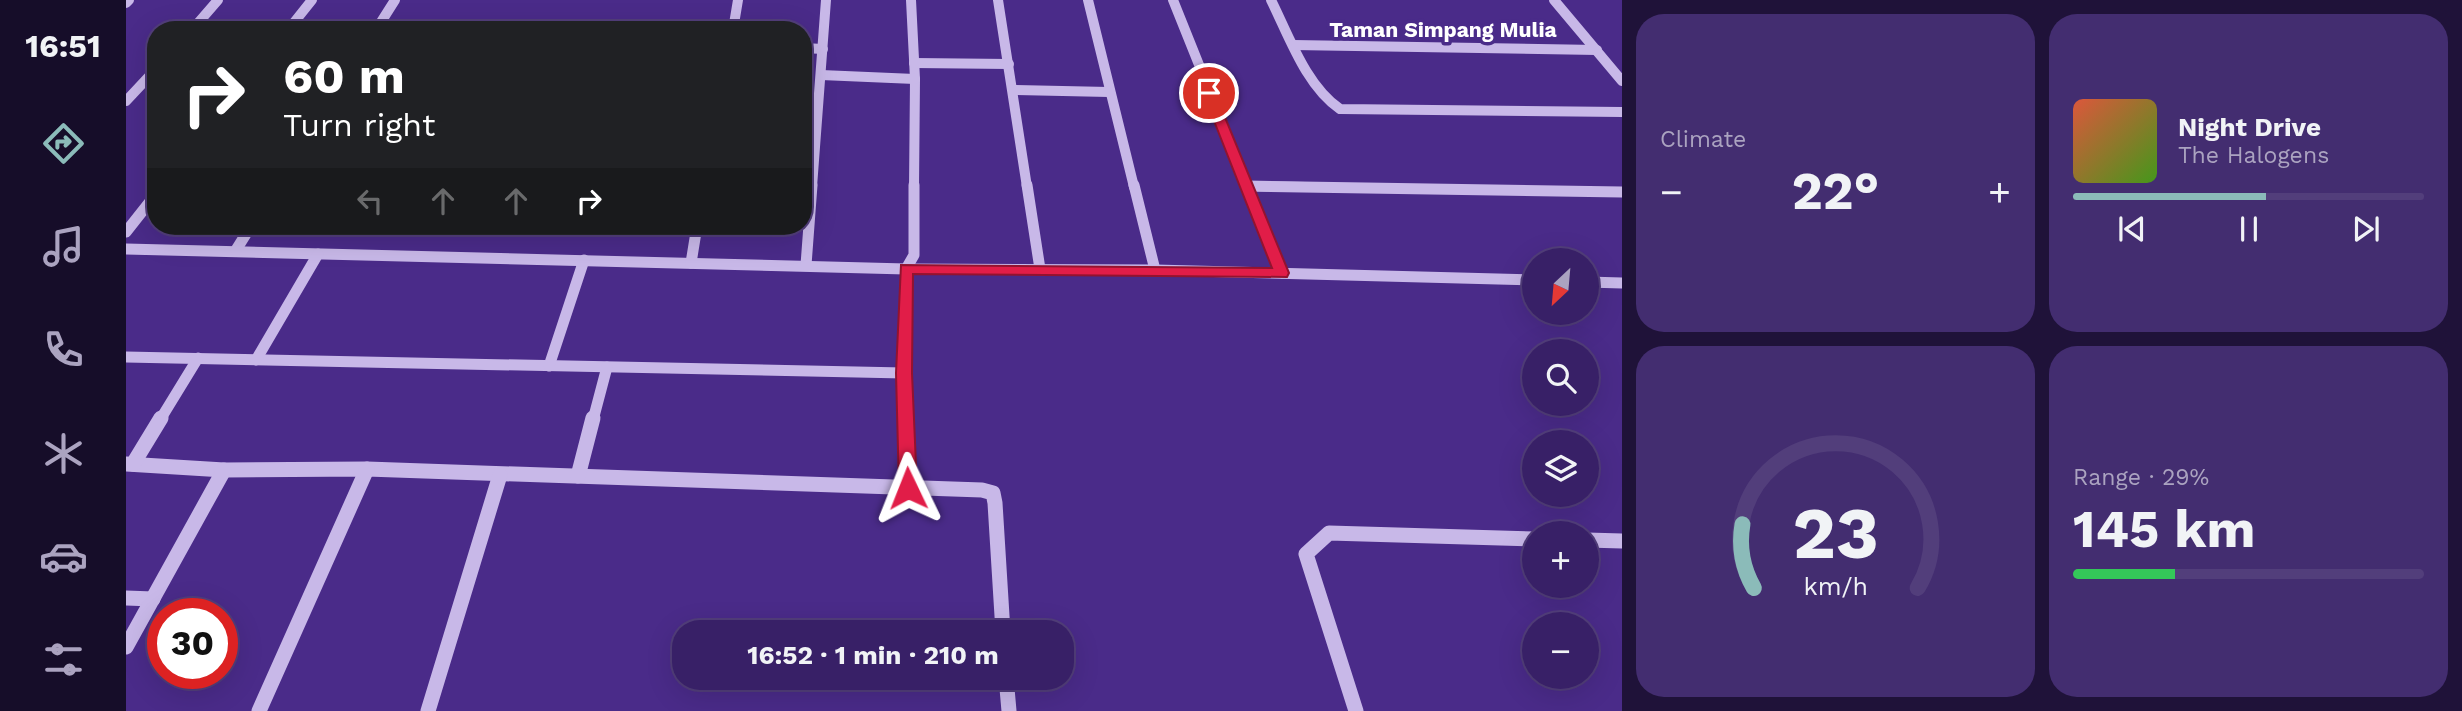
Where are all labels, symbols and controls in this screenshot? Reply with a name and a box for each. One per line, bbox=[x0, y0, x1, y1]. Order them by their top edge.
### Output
district label: Taman Simpang Mulia bbox=[1329, 17, 1558, 42]
text: 16:51 bbox=[25, 27, 101, 65]
text: 60 m bbox=[283, 47, 405, 105]
icon: right bbox=[168, 49, 259, 140]
pin bbox=[1179, 63, 1239, 123]
icon: arrive bbox=[1190, 74, 1228, 112]
text: Turn right bbox=[283, 106, 435, 144]
text: Night Drive bbox=[2178, 112, 2321, 142]
icon: directions bbox=[39, 119, 88, 168]
text: Climate bbox=[1660, 126, 1746, 153]
text: The Halogens bbox=[2178, 142, 2329, 169]
text: 22° bbox=[1792, 161, 1879, 222]
text: − bbox=[1660, 170, 1683, 214]
text: + bbox=[1988, 170, 2011, 214]
icon: left bbox=[351, 182, 389, 220]
icon: ahead bbox=[424, 182, 462, 220]
icon: ahead bbox=[497, 182, 535, 220]
icon: right bbox=[570, 182, 608, 220]
icon: previous bbox=[2113, 210, 2151, 248]
icon: pause bbox=[2230, 210, 2268, 248]
icon: next bbox=[2347, 210, 2385, 248]
icon: music bbox=[39, 222, 88, 271]
north arrow bbox=[1522, 248, 1600, 326]
map controls bbox=[1522, 248, 1599, 689]
icon: phone bbox=[39, 325, 88, 374]
button: search bbox=[1522, 339, 1599, 416]
icon: climate bbox=[39, 429, 88, 478]
button: layers bbox=[1522, 430, 1599, 507]
position arrow bbox=[871, 451, 945, 525]
text: Range · 29% bbox=[2073, 464, 2209, 491]
text: 23 bbox=[1792, 490, 1879, 576]
text: 145 km bbox=[2073, 499, 2255, 560]
button: + bbox=[1522, 521, 1599, 598]
icon: car bbox=[39, 532, 88, 581]
text: km/h bbox=[1803, 571, 1868, 600]
speed limit sign: 30 bbox=[147, 598, 238, 689]
button: − bbox=[1522, 612, 1599, 689]
icon: filters bbox=[39, 635, 88, 684]
text: 16:52 · 1 min · 210 m bbox=[747, 640, 999, 670]

